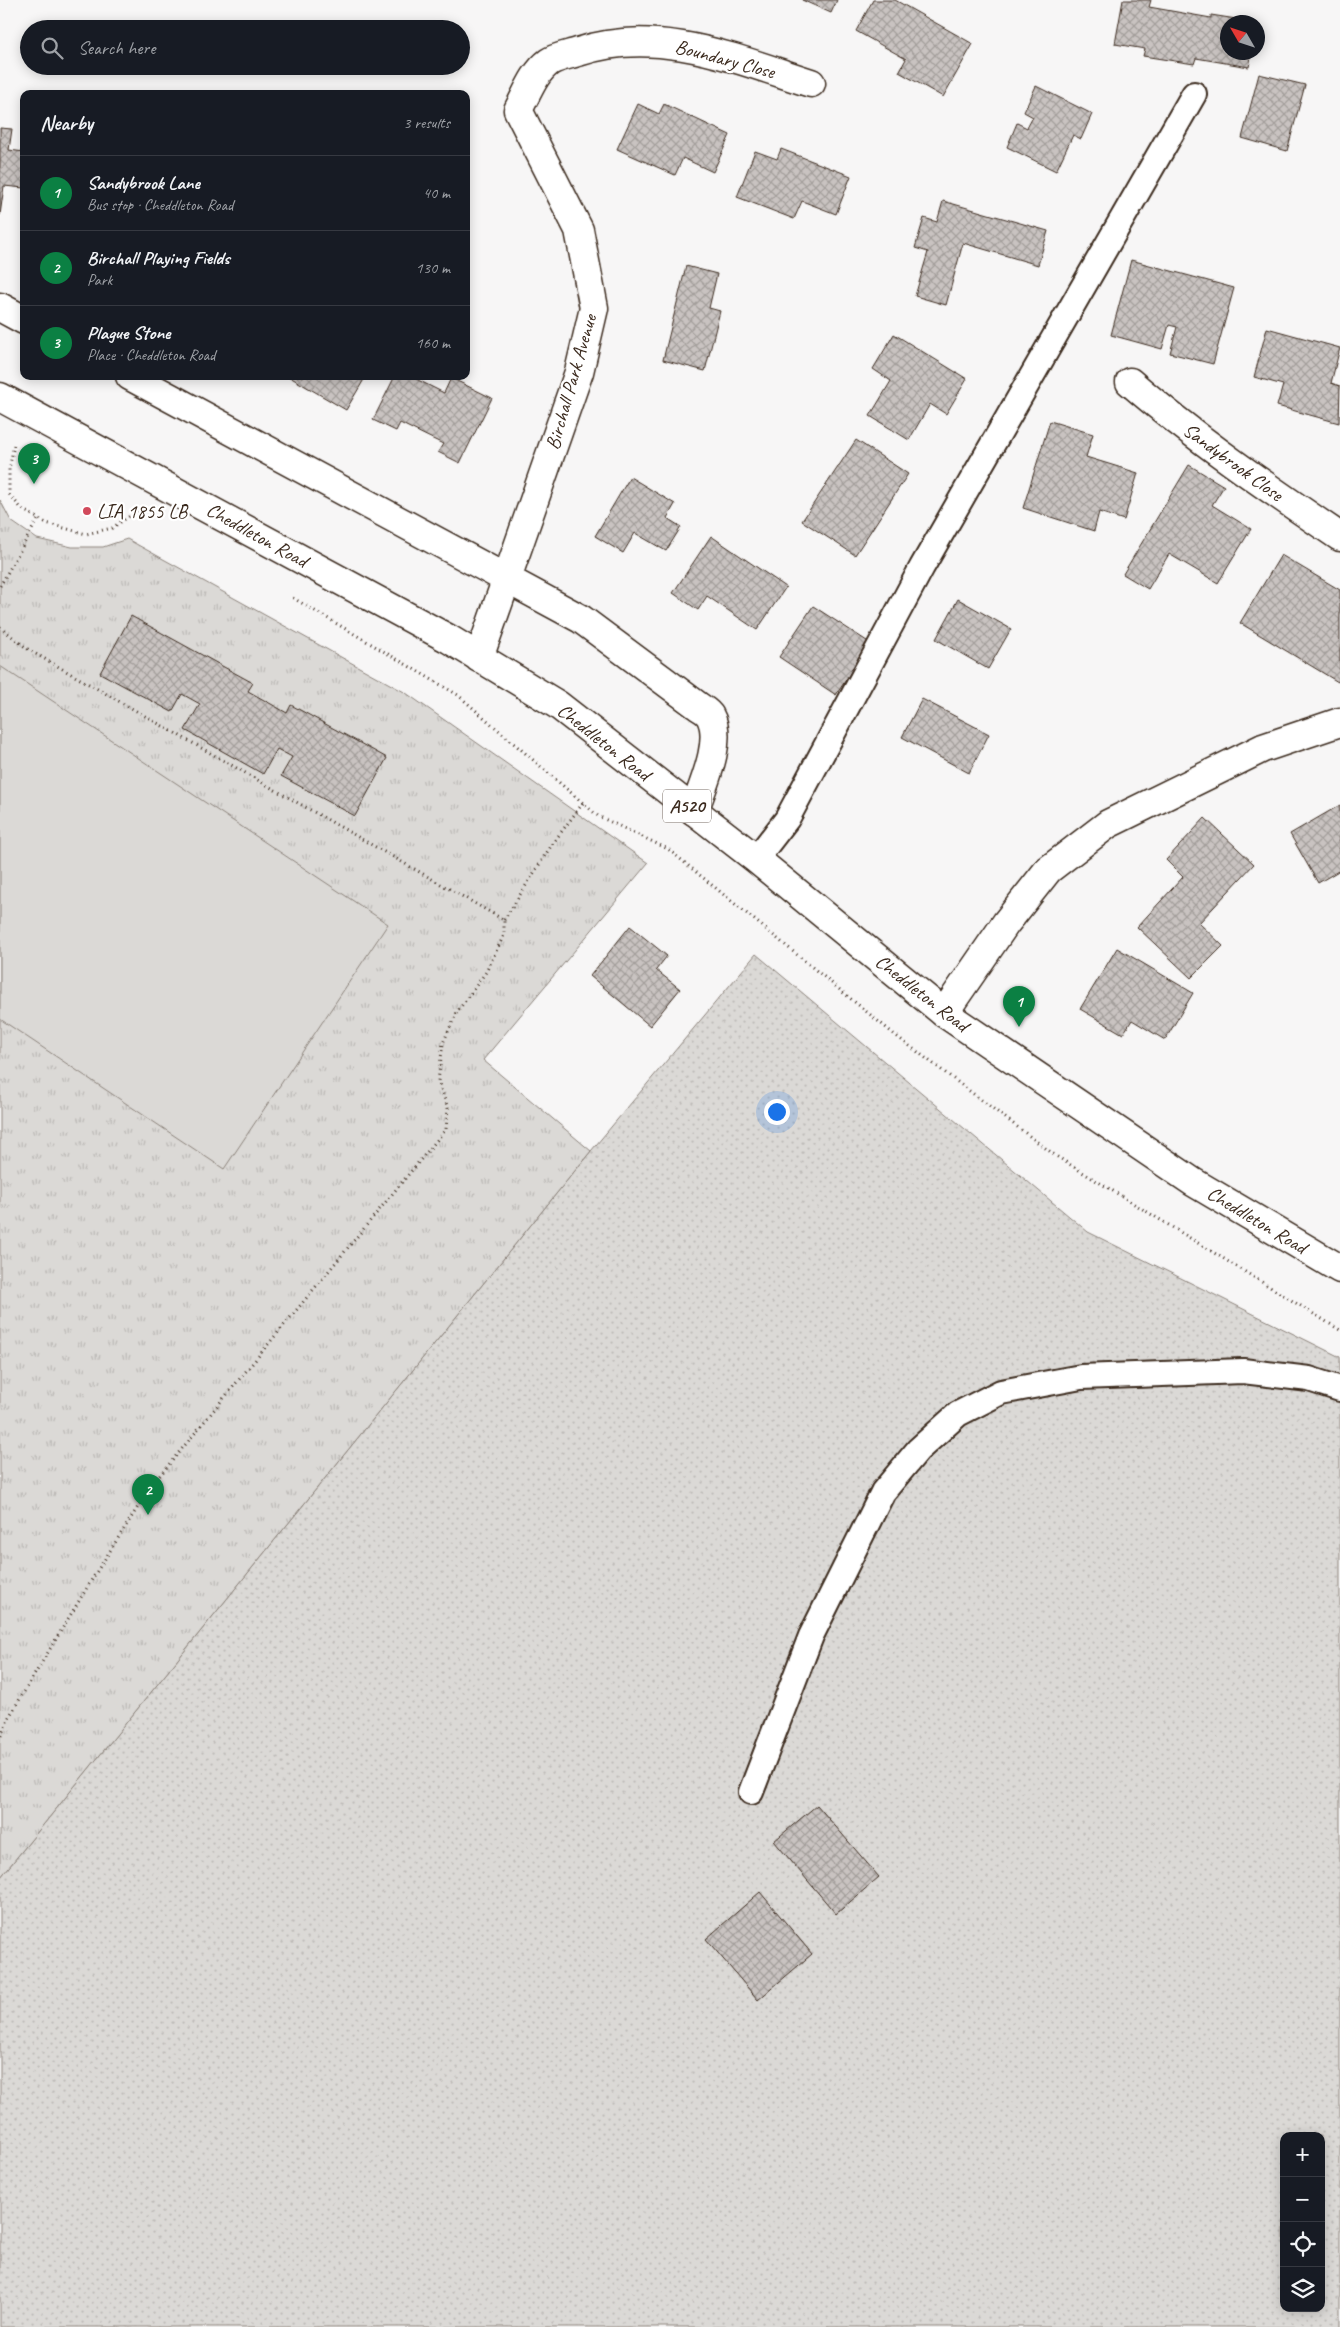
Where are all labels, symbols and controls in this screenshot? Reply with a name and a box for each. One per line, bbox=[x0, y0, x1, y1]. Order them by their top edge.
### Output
north arrow bbox=[1220, 15, 1265, 60]
search box bbox=[20, 20, 470, 75]
icon: search bbox=[38, 34, 66, 62]
street label: Boundary Close bbox=[673, 34, 779, 85]
text: Search here bbox=[78, 36, 155, 60]
text: Nearby bbox=[40, 110, 93, 136]
text: 3 results bbox=[403, 113, 450, 133]
text: Sandybrook Lane bbox=[87, 171, 200, 195]
text: 1 bbox=[52, 183, 60, 203]
text: 40 m bbox=[423, 183, 450, 203]
text: Bus stop · Cheddleton Road bbox=[87, 195, 233, 215]
text: Birchall Playing Fields bbox=[87, 246, 230, 270]
text: 2 bbox=[52, 258, 60, 278]
text: 130 m bbox=[416, 258, 450, 278]
text: Park bbox=[87, 270, 112, 290]
street label: Birchall Park Avenue bbox=[540, 310, 603, 452]
text: Plague Stone bbox=[87, 321, 170, 345]
text: 3 bbox=[52, 333, 60, 353]
text: 160 m bbox=[416, 333, 450, 353]
text: Place · Cheddleton Road bbox=[87, 345, 215, 365]
street label: Sandybrook Close bbox=[1178, 417, 1289, 507]
pin: 3 bbox=[18, 443, 50, 484]
street label: Cheddleton Road bbox=[202, 497, 315, 575]
place label: LIA 1855 LB bbox=[97, 499, 189, 524]
marker: LIA 1855 LB bbox=[81, 505, 93, 517]
street label: Cheddleton Road bbox=[552, 698, 658, 788]
road number: A520 bbox=[663, 789, 711, 822]
street label: Cheddleton Road bbox=[870, 949, 976, 1039]
pin: 1 bbox=[1003, 986, 1035, 1027]
your location bbox=[764, 1099, 790, 1125]
street label: Cheddleton Road bbox=[1203, 1180, 1314, 1261]
pin: 2 bbox=[132, 1474, 164, 1515]
map controls bbox=[1280, 2132, 1325, 2312]
button: + bbox=[1280, 2132, 1325, 2177]
button: − bbox=[1280, 2177, 1325, 2222]
button: locate bbox=[1280, 2222, 1325, 2267]
button: layers bbox=[1280, 2267, 1325, 2312]

